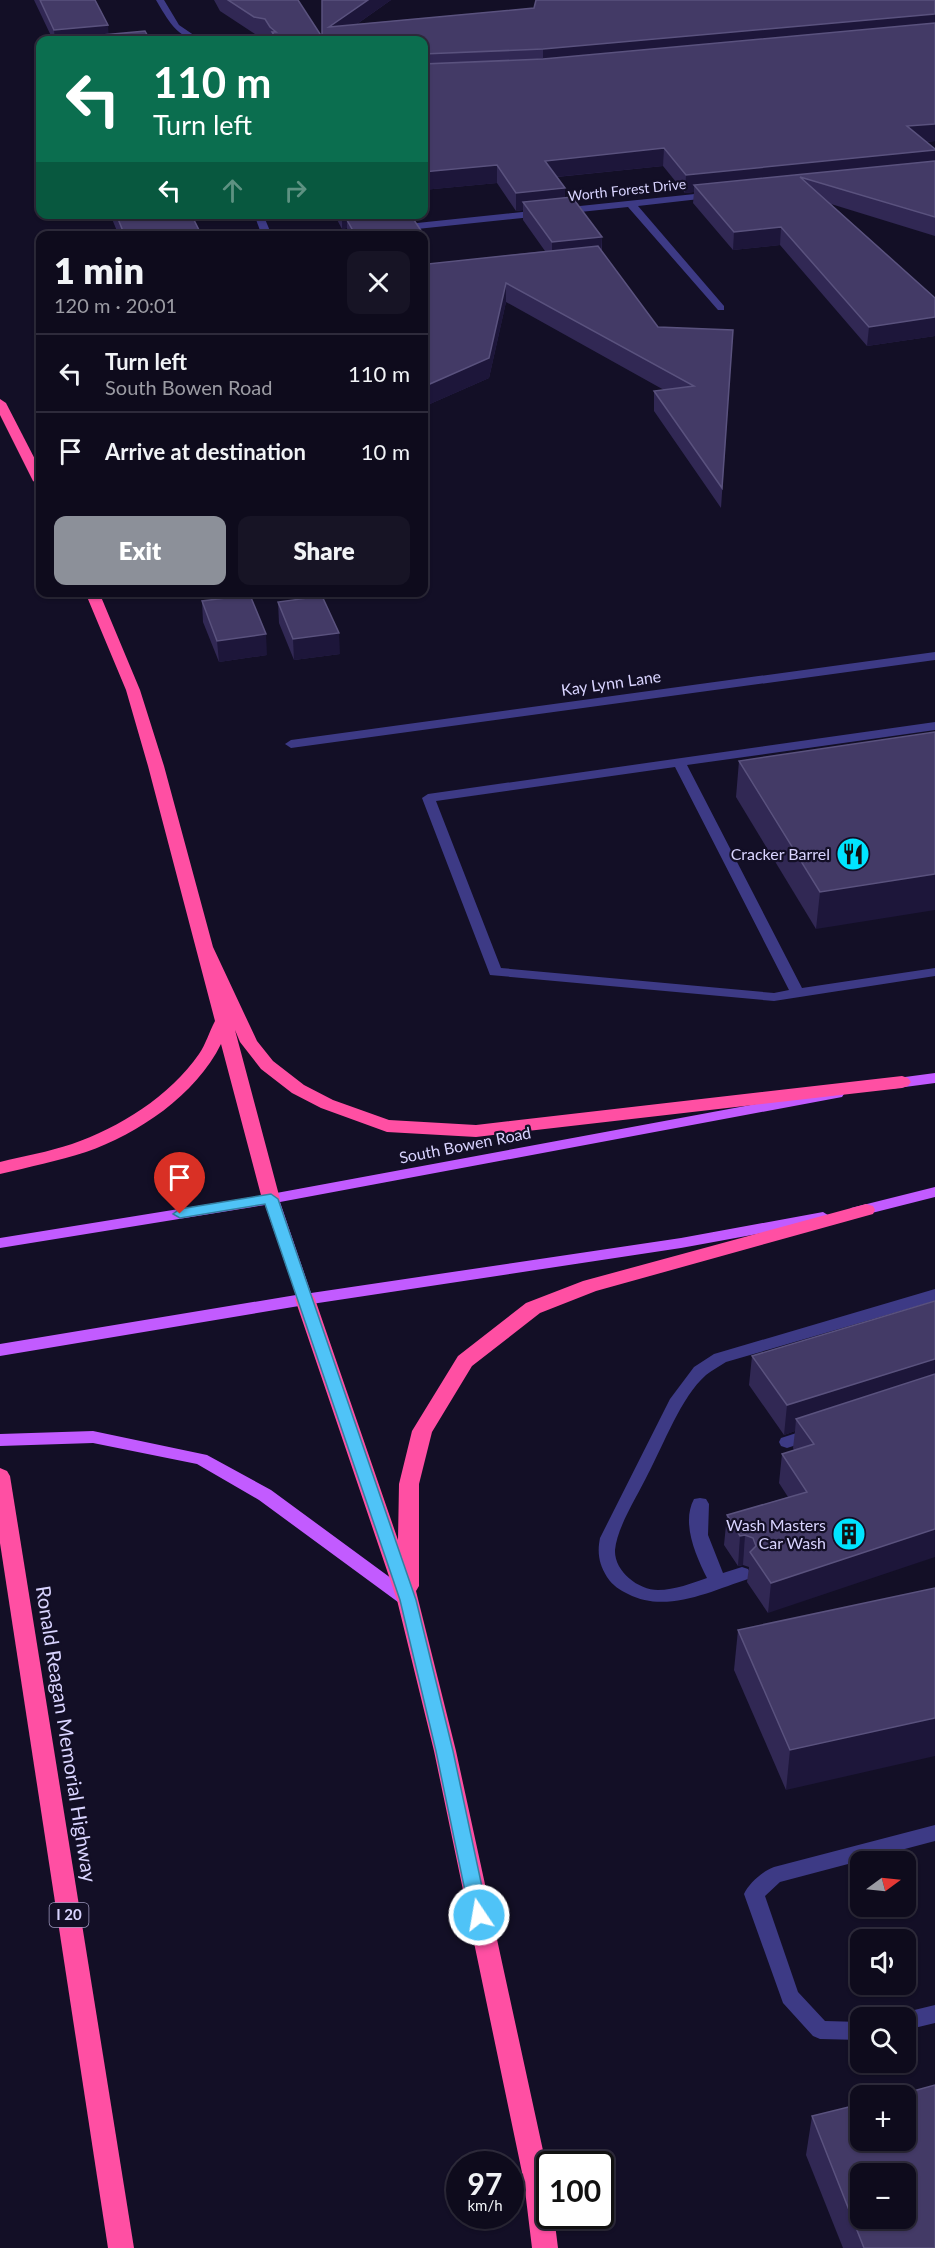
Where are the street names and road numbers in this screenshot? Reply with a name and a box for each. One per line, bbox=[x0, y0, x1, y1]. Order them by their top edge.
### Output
street label: Worth Forest Drive bbox=[567, 175, 687, 204]
street label: Kay Lynn Lane bbox=[560, 666, 662, 699]
street label: South Bowen Road bbox=[397, 1122, 532, 1167]
street label: Ronald Reagan Memorial Highway bbox=[32, 1584, 102, 1884]
road number: I 20 bbox=[50, 1903, 88, 1927]

